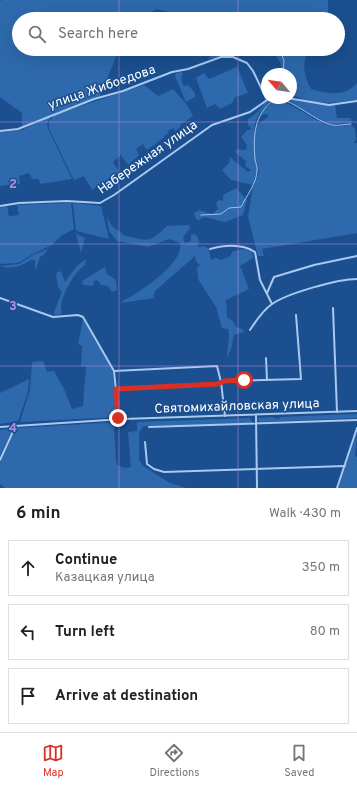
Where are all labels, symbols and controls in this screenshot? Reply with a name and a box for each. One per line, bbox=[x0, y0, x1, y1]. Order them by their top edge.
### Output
search box bbox=[12, 12, 345, 56]
icon: search bbox=[26, 23, 48, 45]
text: Search here bbox=[58, 25, 138, 44]
street label: улица Жибоедова bbox=[46, 62, 158, 114]
north arrow bbox=[261, 68, 297, 104]
street label: Набережная улица bbox=[95, 118, 201, 198]
text: 2 bbox=[9, 177, 17, 193]
text: 3 bbox=[9, 299, 17, 315]
route start bbox=[235, 371, 253, 389]
street label: Святомихайловская улица bbox=[154, 396, 320, 418]
route end bbox=[109, 409, 127, 427]
text: 4 bbox=[9, 421, 17, 437]
text: 6 min bbox=[16, 503, 60, 525]
text: Walk · 430 m bbox=[269, 506, 341, 522]
text: Continue bbox=[55, 551, 117, 570]
icon: ahead bbox=[17, 557, 39, 579]
text: 350 m bbox=[302, 560, 340, 576]
text: Казацкая улица bbox=[55, 570, 155, 586]
icon: left bbox=[17, 621, 39, 643]
text: Turn left bbox=[55, 623, 115, 642]
text: 80 m bbox=[310, 624, 340, 640]
icon: arrive bbox=[17, 685, 39, 707]
text: Arrive at destination bbox=[55, 687, 198, 706]
tab: Map bbox=[42, 742, 64, 780]
tab: Directions bbox=[149, 742, 199, 780]
tab: Saved bbox=[284, 742, 315, 780]

